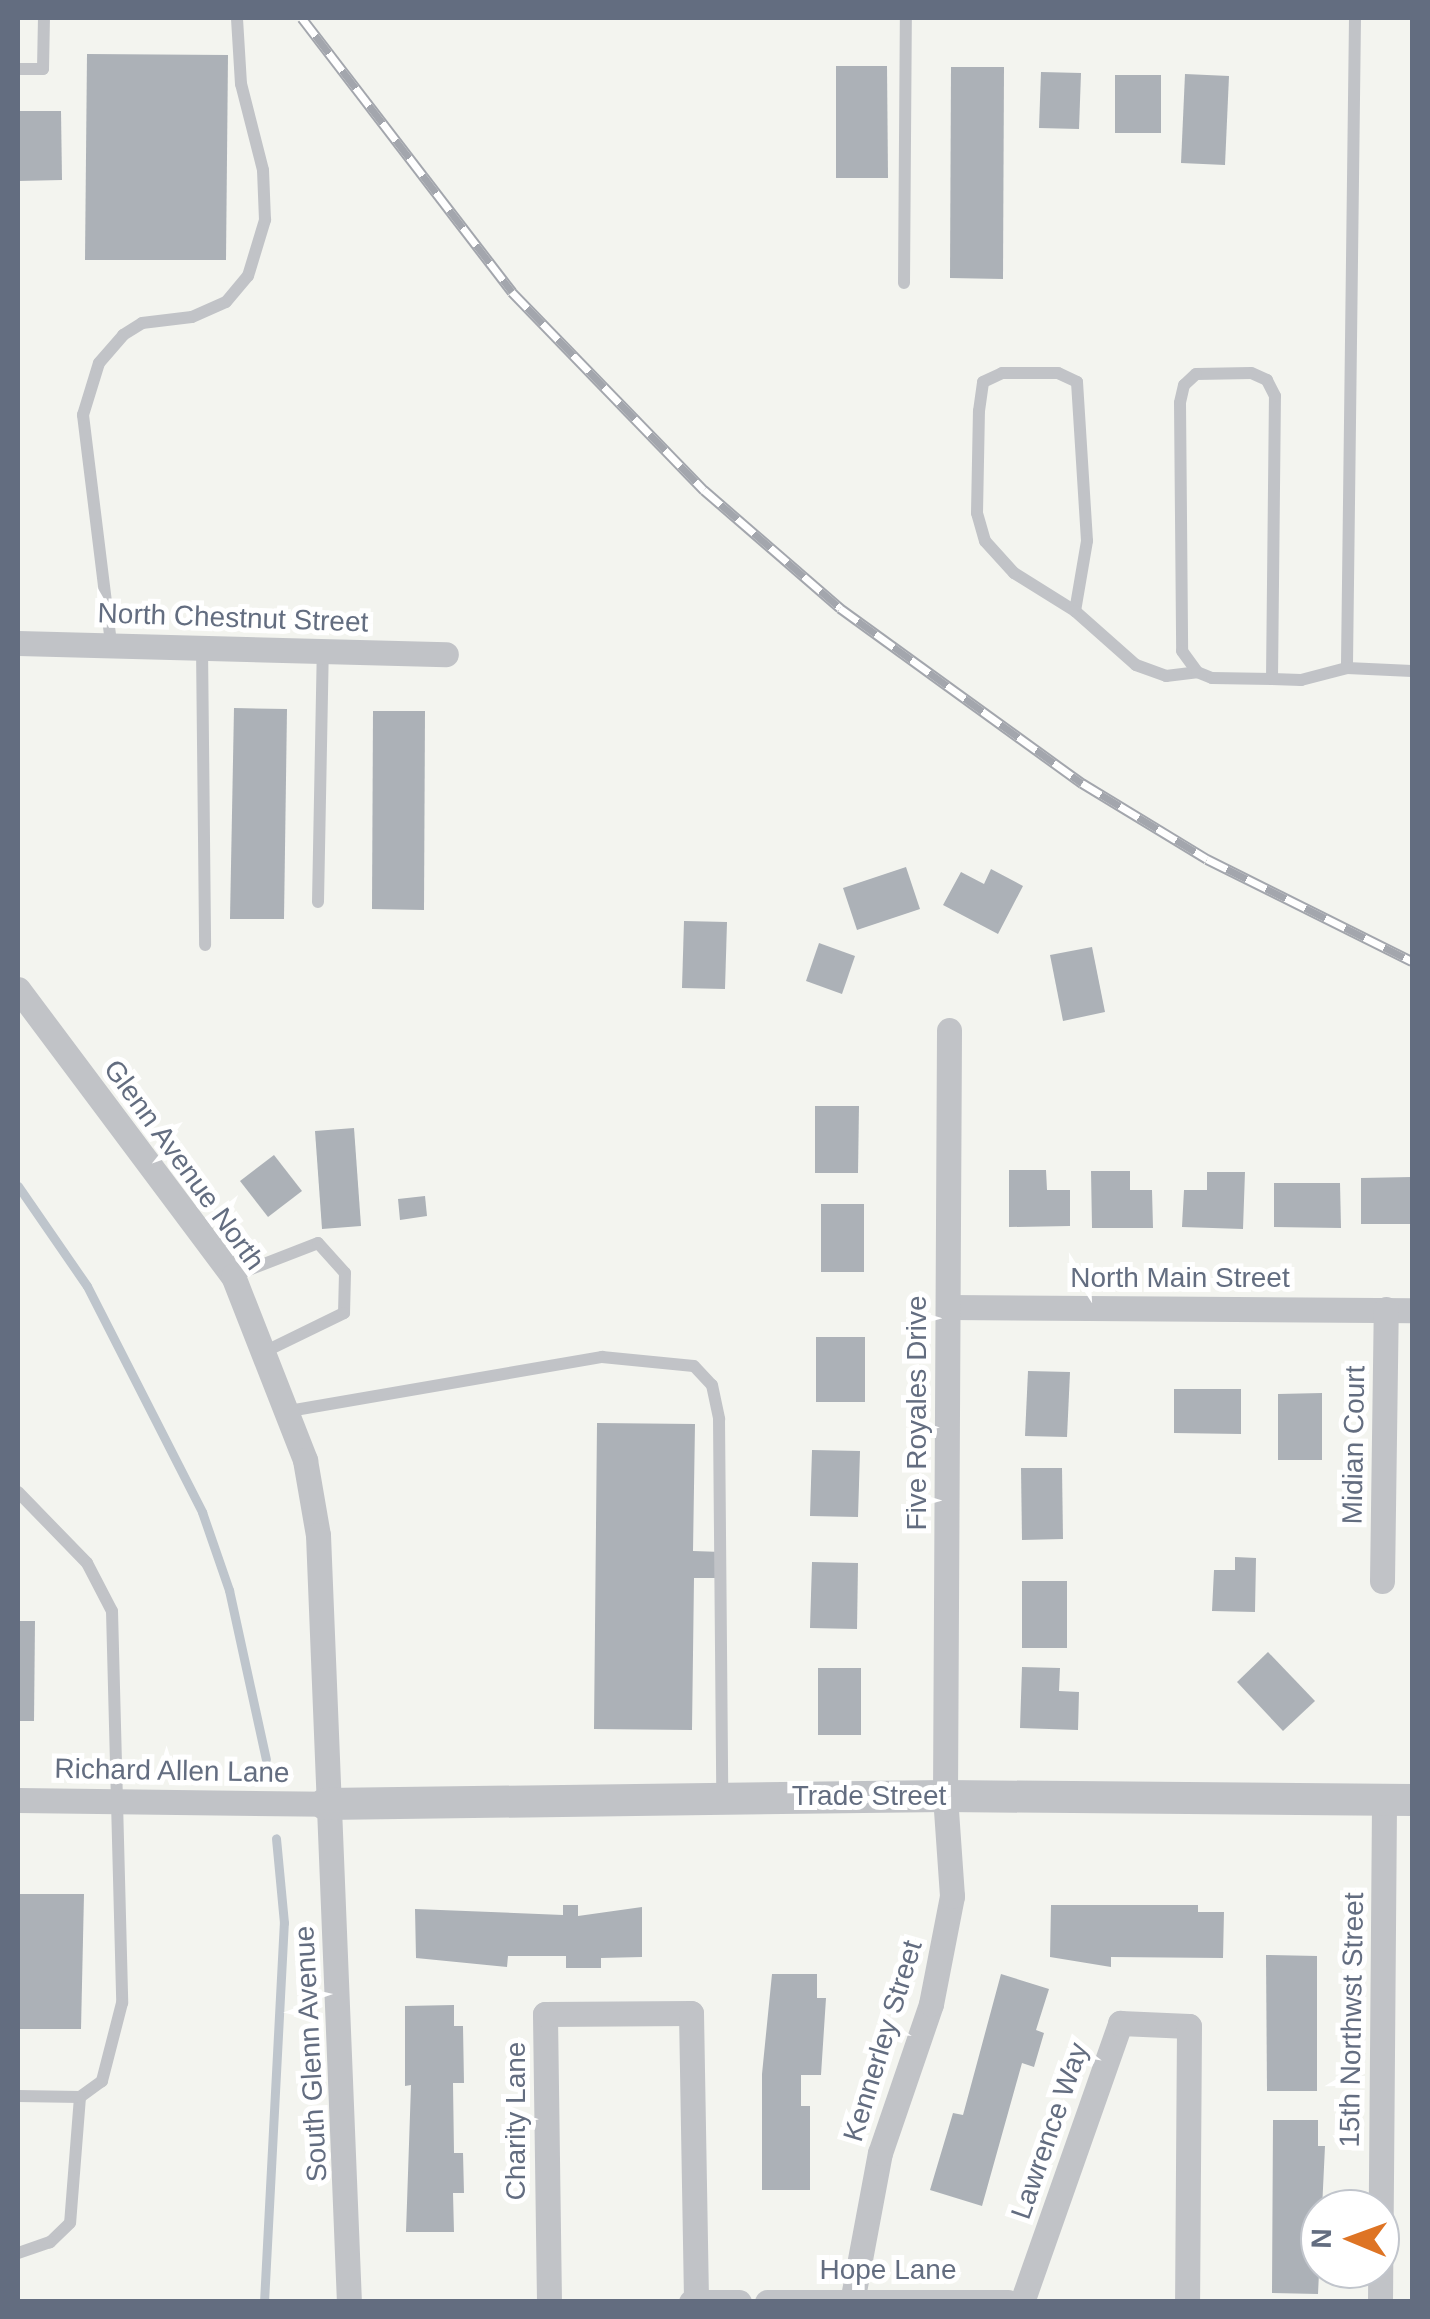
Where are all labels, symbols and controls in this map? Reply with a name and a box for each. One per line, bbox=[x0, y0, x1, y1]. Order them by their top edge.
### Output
street label: North Chestnut Street bbox=[97, 596, 369, 640]
street label: Glenn Avenue North bbox=[96, 1053, 272, 1277]
street label: North Main Street bbox=[1070, 1261, 1290, 1295]
street label: Five Royales Drive bbox=[900, 1296, 934, 1530]
street label: Midian Court bbox=[1336, 1365, 1372, 1525]
street label: Richard Allen Lane bbox=[53, 1752, 291, 1790]
street label: Trade Street bbox=[792, 1779, 946, 1813]
street label: 15th Northwst Street bbox=[1333, 1892, 1371, 2148]
street label: South Glenn Avenue bbox=[287, 1924, 335, 2184]
street label: Kennerley Street bbox=[836, 1936, 930, 2146]
street label: Lawrence Way bbox=[1004, 2038, 1096, 2224]
street label: Charity Lane bbox=[499, 2042, 533, 2200]
north arrow bbox=[1300, 2189, 1400, 2289]
text: N bbox=[1306, 2228, 1337, 2249]
street label: Hope Lane bbox=[819, 2253, 957, 2287]

